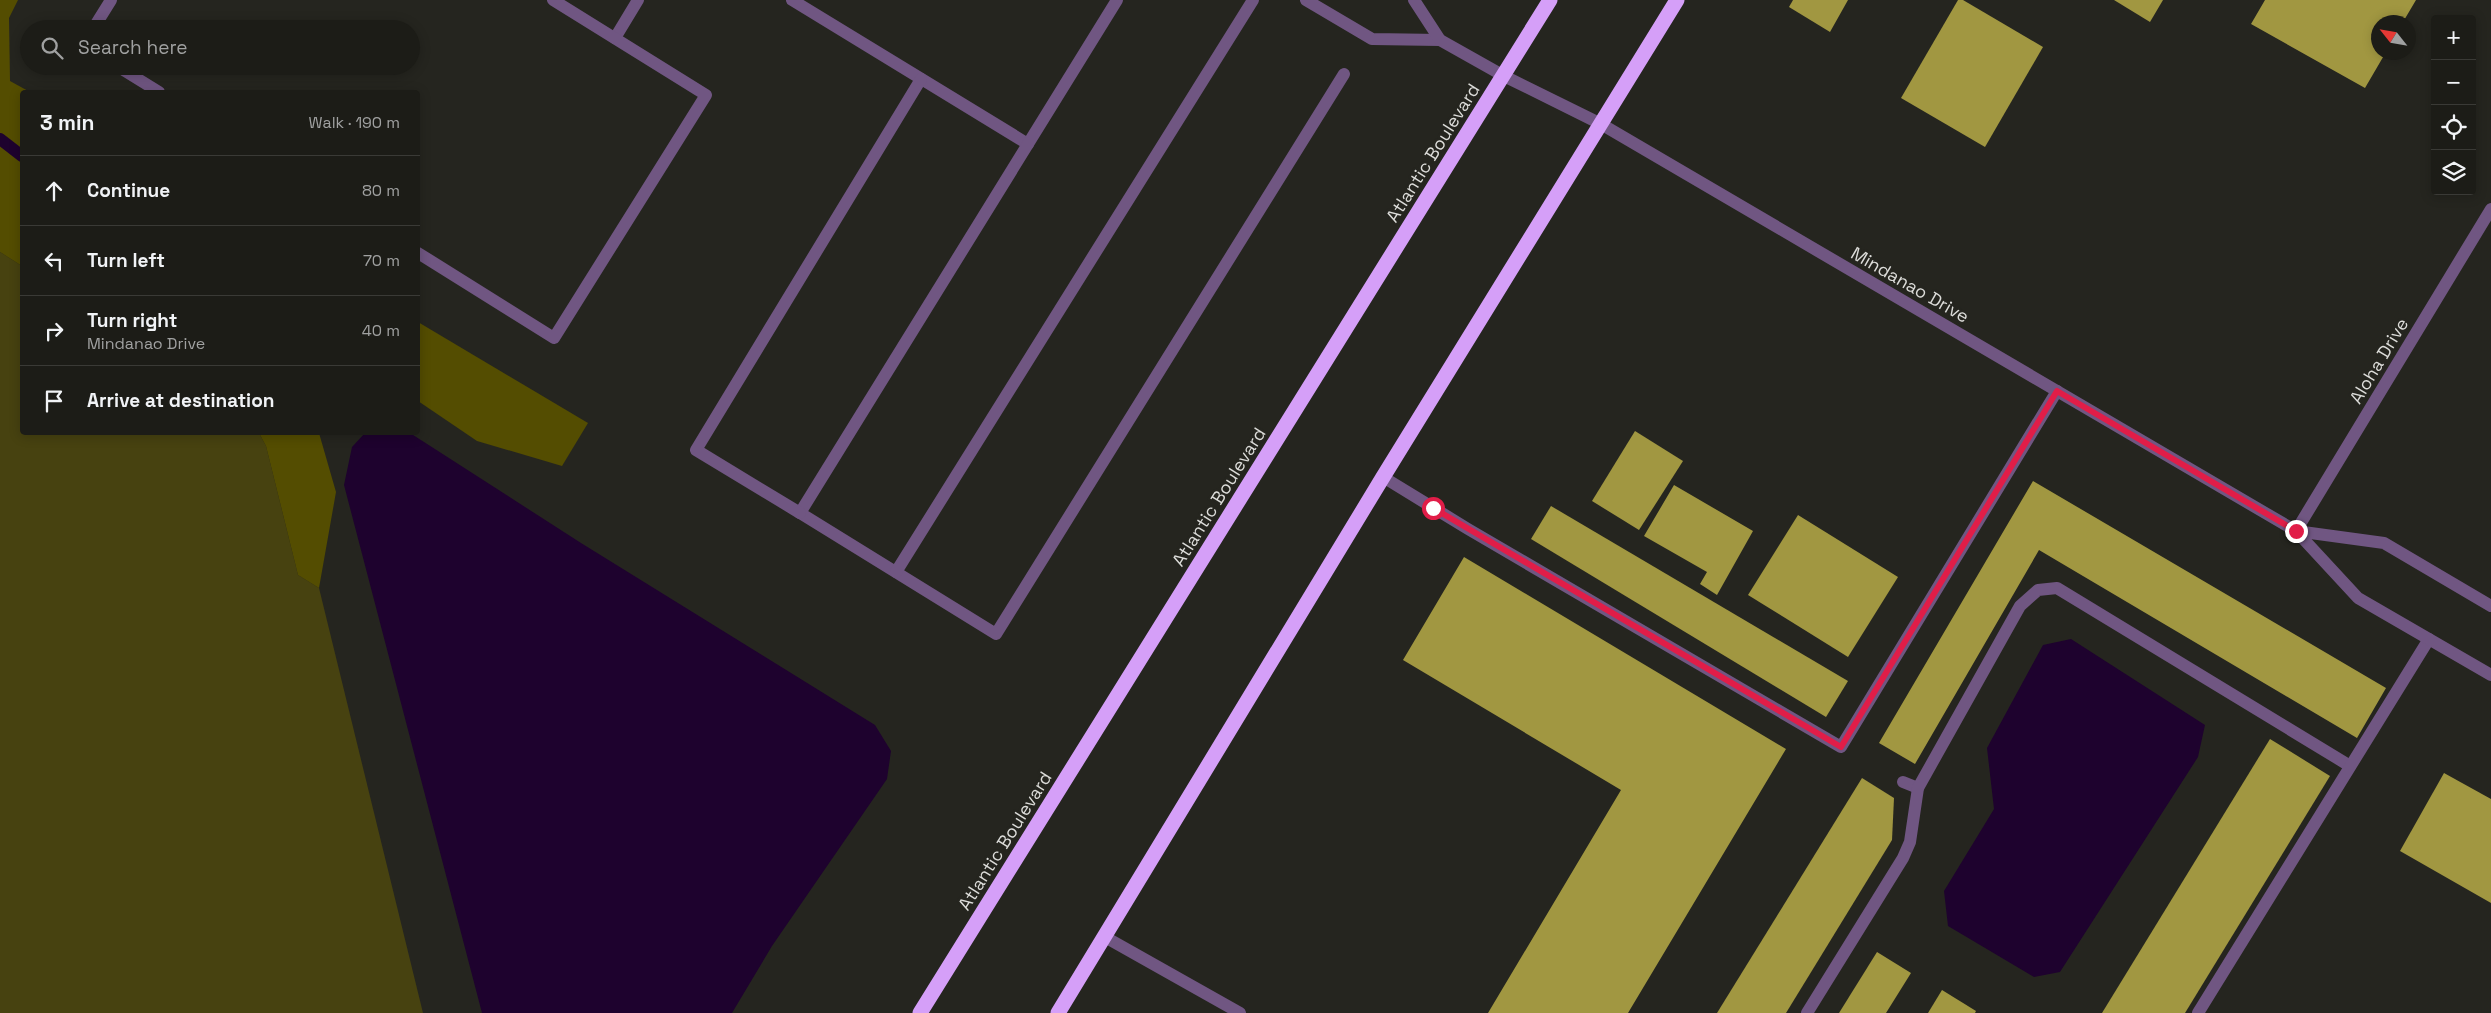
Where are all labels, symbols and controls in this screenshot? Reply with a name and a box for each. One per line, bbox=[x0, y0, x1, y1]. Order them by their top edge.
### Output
north arrow bbox=[2371, 15, 2416, 60]
map controls bbox=[2431, 15, 2476, 195]
button: + bbox=[2431, 15, 2476, 60]
search box bbox=[20, 20, 420, 75]
icon: search bbox=[38, 34, 66, 62]
text: Search here bbox=[78, 35, 188, 60]
button: − bbox=[2431, 60, 2476, 105]
street label: Atlantic Boulevard bbox=[1381, 79, 1485, 226]
button: locate bbox=[2431, 105, 2476, 150]
text: 3 min bbox=[40, 109, 95, 136]
text: Walk · 190 m bbox=[309, 112, 400, 133]
button: layers bbox=[2431, 150, 2476, 195]
icon: ahead bbox=[40, 177, 68, 205]
text: Continue bbox=[87, 178, 170, 203]
text: 80 m bbox=[362, 180, 400, 201]
street label: Mindanao Drive bbox=[1847, 241, 1974, 328]
icon: left bbox=[40, 247, 68, 275]
text: Turn left bbox=[87, 248, 165, 273]
text: 70 m bbox=[363, 250, 400, 271]
text: Turn right bbox=[87, 308, 177, 333]
street label: Aloha Drive bbox=[2344, 314, 2413, 408]
icon: right bbox=[40, 317, 68, 345]
text: 40 m bbox=[362, 320, 400, 341]
text: Mindanao Drive bbox=[87, 333, 205, 354]
icon: arrive bbox=[40, 387, 68, 415]
text: Arrive at destination bbox=[87, 388, 275, 413]
street label: Atlantic Boulevard bbox=[1167, 423, 1271, 570]
route start bbox=[1422, 497, 1445, 520]
route end bbox=[2285, 520, 2308, 543]
street label: Atlantic Boulevard bbox=[953, 767, 1057, 914]

